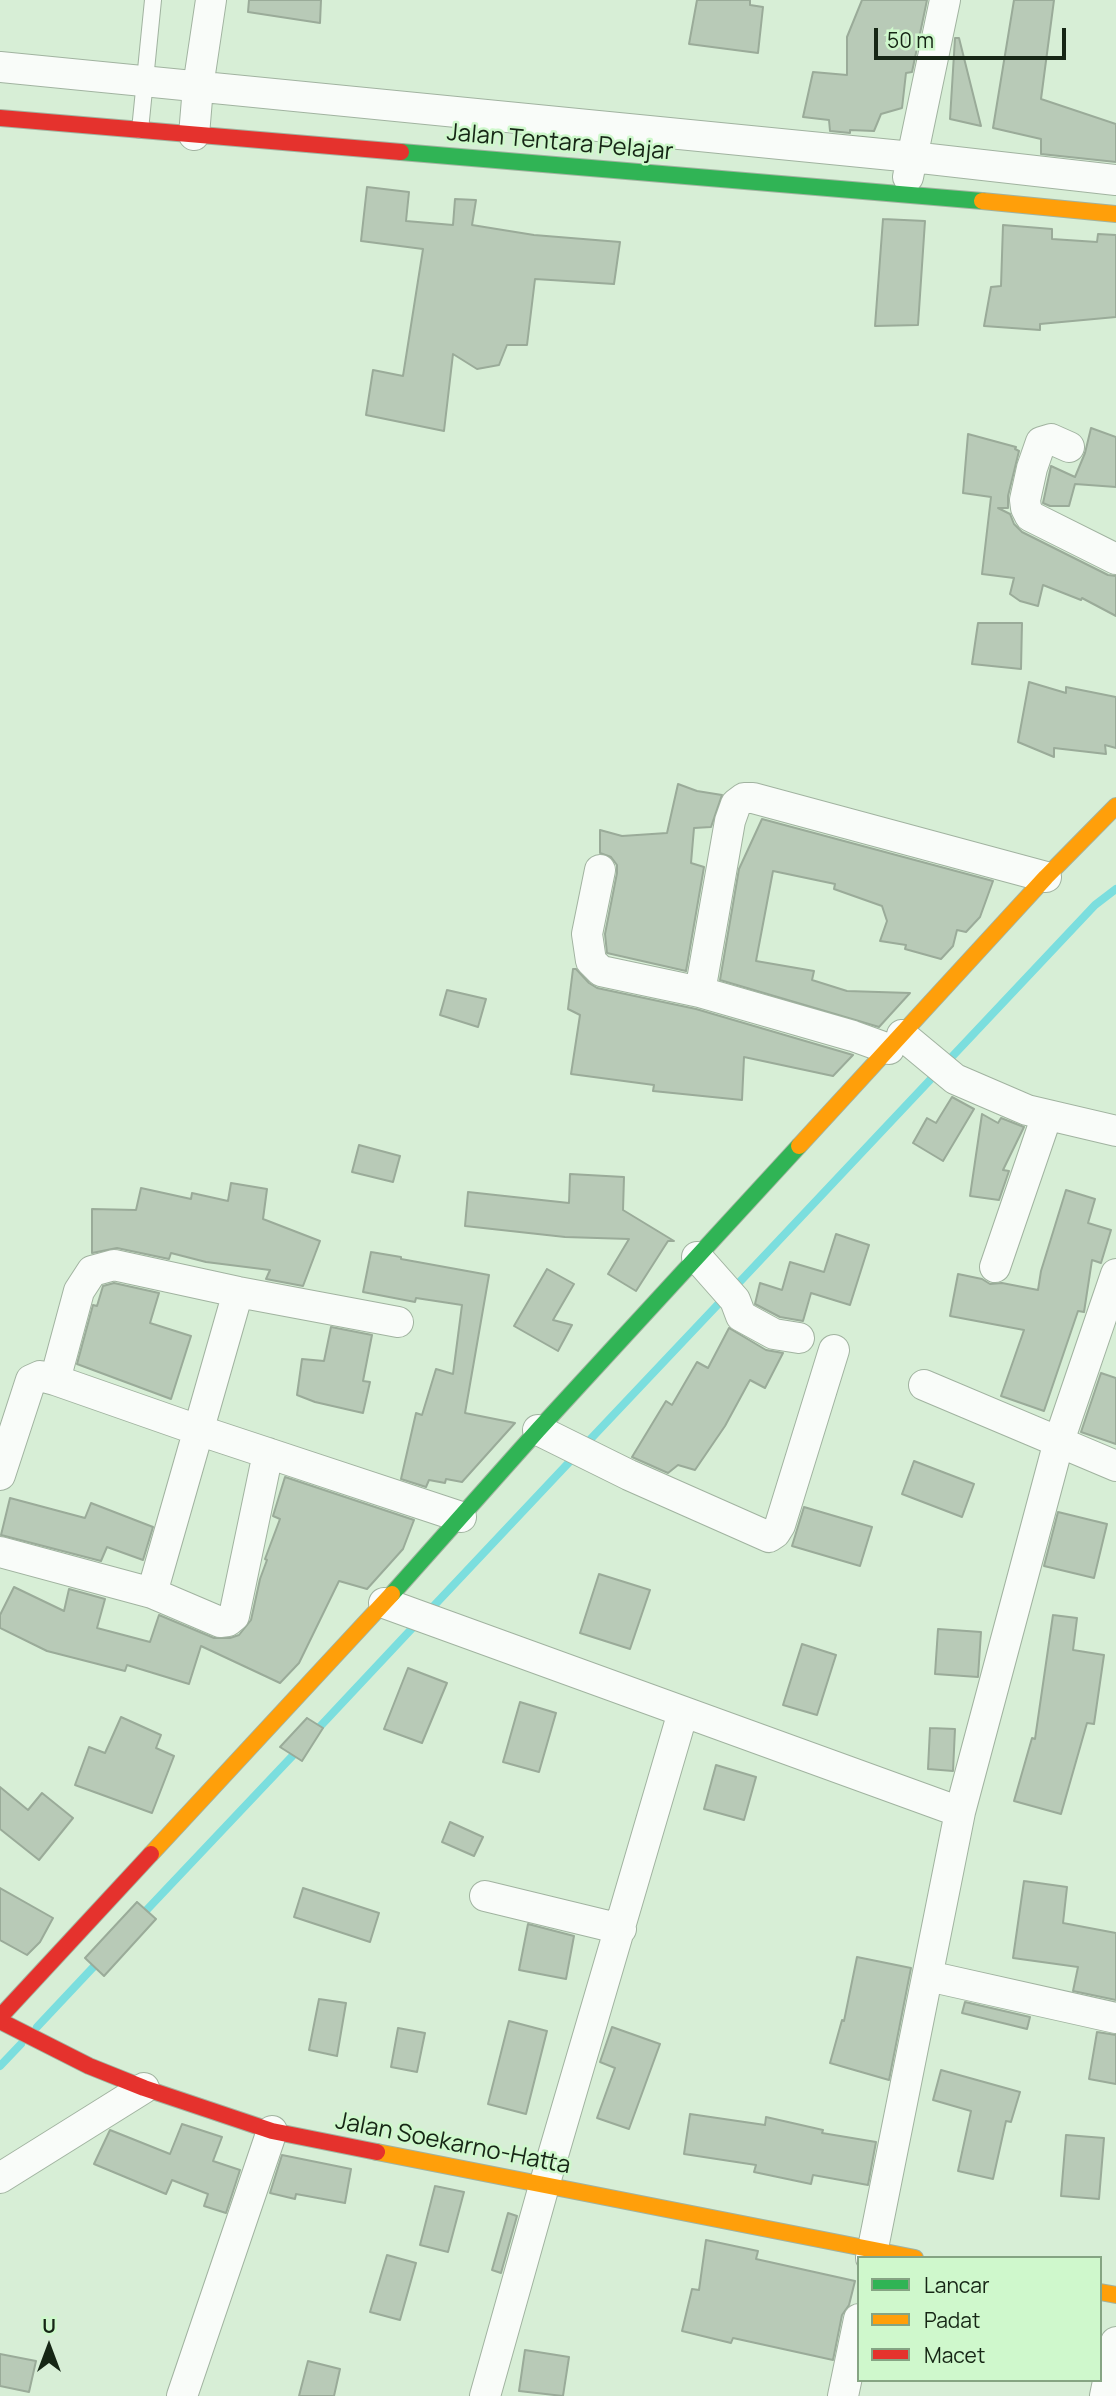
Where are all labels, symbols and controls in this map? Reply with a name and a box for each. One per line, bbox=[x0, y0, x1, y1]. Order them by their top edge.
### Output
scale bar bbox=[878, 14, 1070, 58]
text: 50 m bbox=[887, 26, 934, 54]
street label: Jalan Tentara Pelajar bbox=[445, 119, 675, 167]
street label: Jalan Soekarno-Hatta bbox=[333, 2107, 573, 2181]
legend bbox=[857, 2256, 1102, 2382]
text: Lancar bbox=[924, 2271, 990, 2299]
text: Padat bbox=[924, 2306, 980, 2334]
north arrow bbox=[14, 2312, 84, 2382]
text: U bbox=[42, 2313, 56, 2339]
text: Macet bbox=[924, 2341, 985, 2369]

